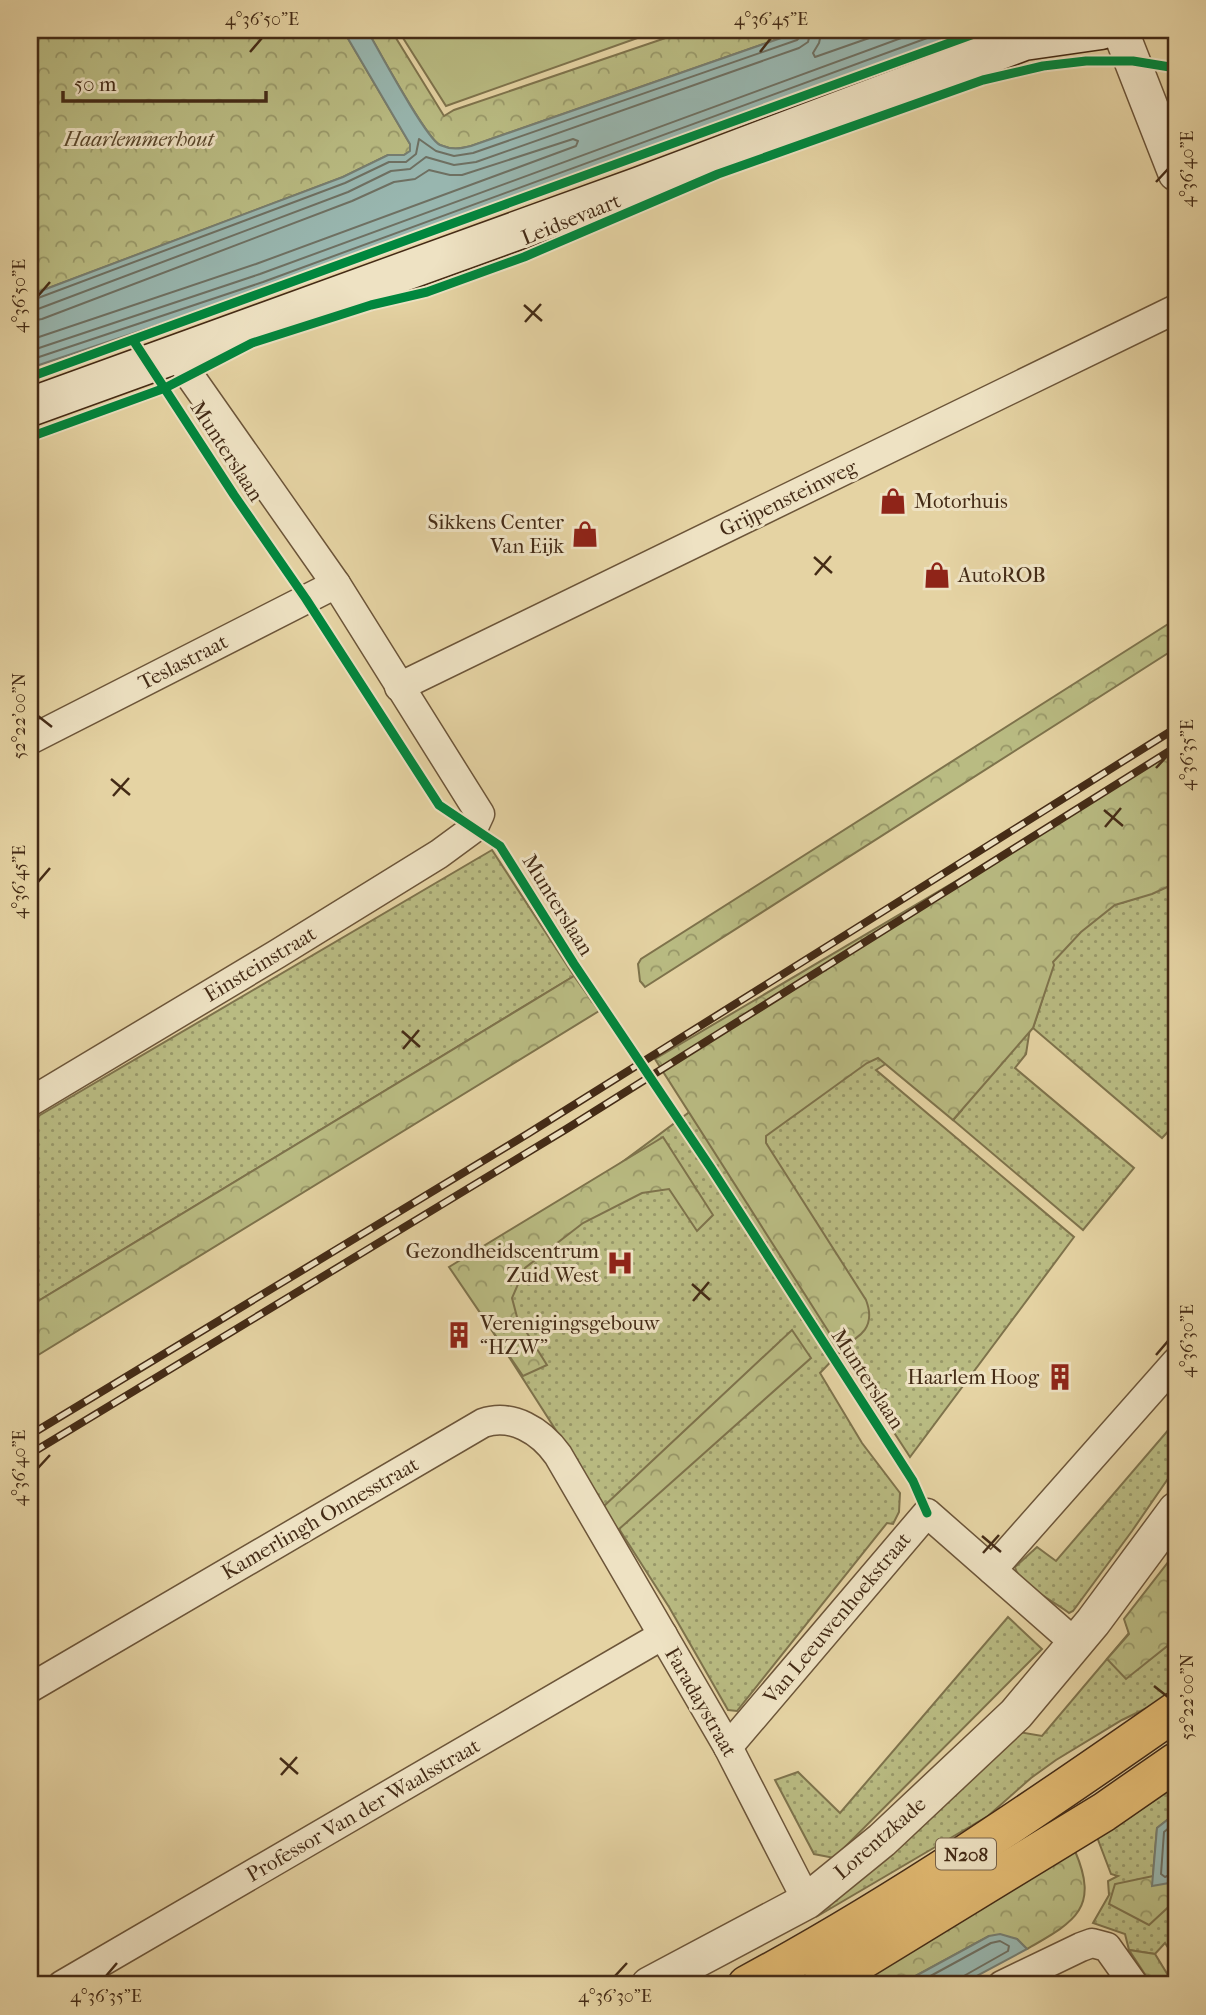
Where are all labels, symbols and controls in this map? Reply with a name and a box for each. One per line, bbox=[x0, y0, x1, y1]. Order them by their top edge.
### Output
text: 4°36'50"E bbox=[225, 9, 299, 30]
text: 4°36'45"E bbox=[734, 9, 808, 30]
scale bar bbox=[63, 60, 266, 104]
text: 50 m bbox=[74, 72, 117, 96]
park label: Haarlemmerhout bbox=[63, 127, 216, 151]
text: 4°36'40"E bbox=[1177, 131, 1198, 207]
street label: Leidsevaart bbox=[518, 188, 625, 250]
text: 4°36'50"E bbox=[9, 259, 30, 333]
street label: Munterslaan bbox=[186, 396, 268, 506]
street label: Grijpensteinweg bbox=[715, 454, 861, 542]
shop icon: Motorhuis bbox=[878, 486, 908, 516]
place label: Motorhuis bbox=[914, 489, 1008, 513]
place label: Sikkens Center Van Eijk bbox=[428, 510, 564, 558]
shop icon: Sikkens Center Van Eijk bbox=[570, 519, 600, 549]
shop icon: AutoROB bbox=[922, 560, 952, 590]
place label: AutoROB bbox=[957, 563, 1046, 587]
street label: Teslastraat bbox=[134, 629, 232, 695]
text: 52°22'00"N bbox=[9, 672, 30, 759]
text: 4°36'35"E bbox=[1177, 719, 1198, 791]
text: 4°36'45"E bbox=[9, 845, 30, 919]
street label: Munterslaan bbox=[517, 850, 599, 960]
street label: Einsteinstraat bbox=[200, 921, 321, 1007]
place label: Gezondheidscentrum Zuid West bbox=[406, 1239, 600, 1287]
hospital icon: Gezondheidscentrum Zuid West bbox=[605, 1248, 635, 1278]
text: 4°36'30"E bbox=[1177, 1304, 1198, 1378]
place label: Verenigingsgebouw “HZW” bbox=[479, 1311, 661, 1359]
building icon: Verenigingsgebouw “HZW” bbox=[444, 1320, 474, 1350]
street label: Munterslaan bbox=[827, 1324, 909, 1434]
building icon: Haarlem Hoog bbox=[1045, 1362, 1075, 1392]
place label: Haarlem Hoog bbox=[907, 1365, 1040, 1389]
text: 4°36'40"E bbox=[9, 1430, 30, 1506]
street label: Kamerlingh Onnesstraat bbox=[217, 1451, 423, 1584]
street label: Van Leeuwenhoekstraat bbox=[758, 1527, 916, 1709]
street label: Faradaystraat bbox=[660, 1643, 742, 1761]
text: 52°22'00"N bbox=[1177, 1653, 1198, 1740]
street label: Professor Van der Waalsstraat bbox=[242, 1733, 484, 1887]
street label: Lorentzkade bbox=[829, 1792, 931, 1884]
road number: N208 bbox=[936, 1838, 996, 1870]
text: 4°36'35"E bbox=[70, 1986, 142, 2007]
text: 4°36'30"E bbox=[578, 1986, 652, 2007]

